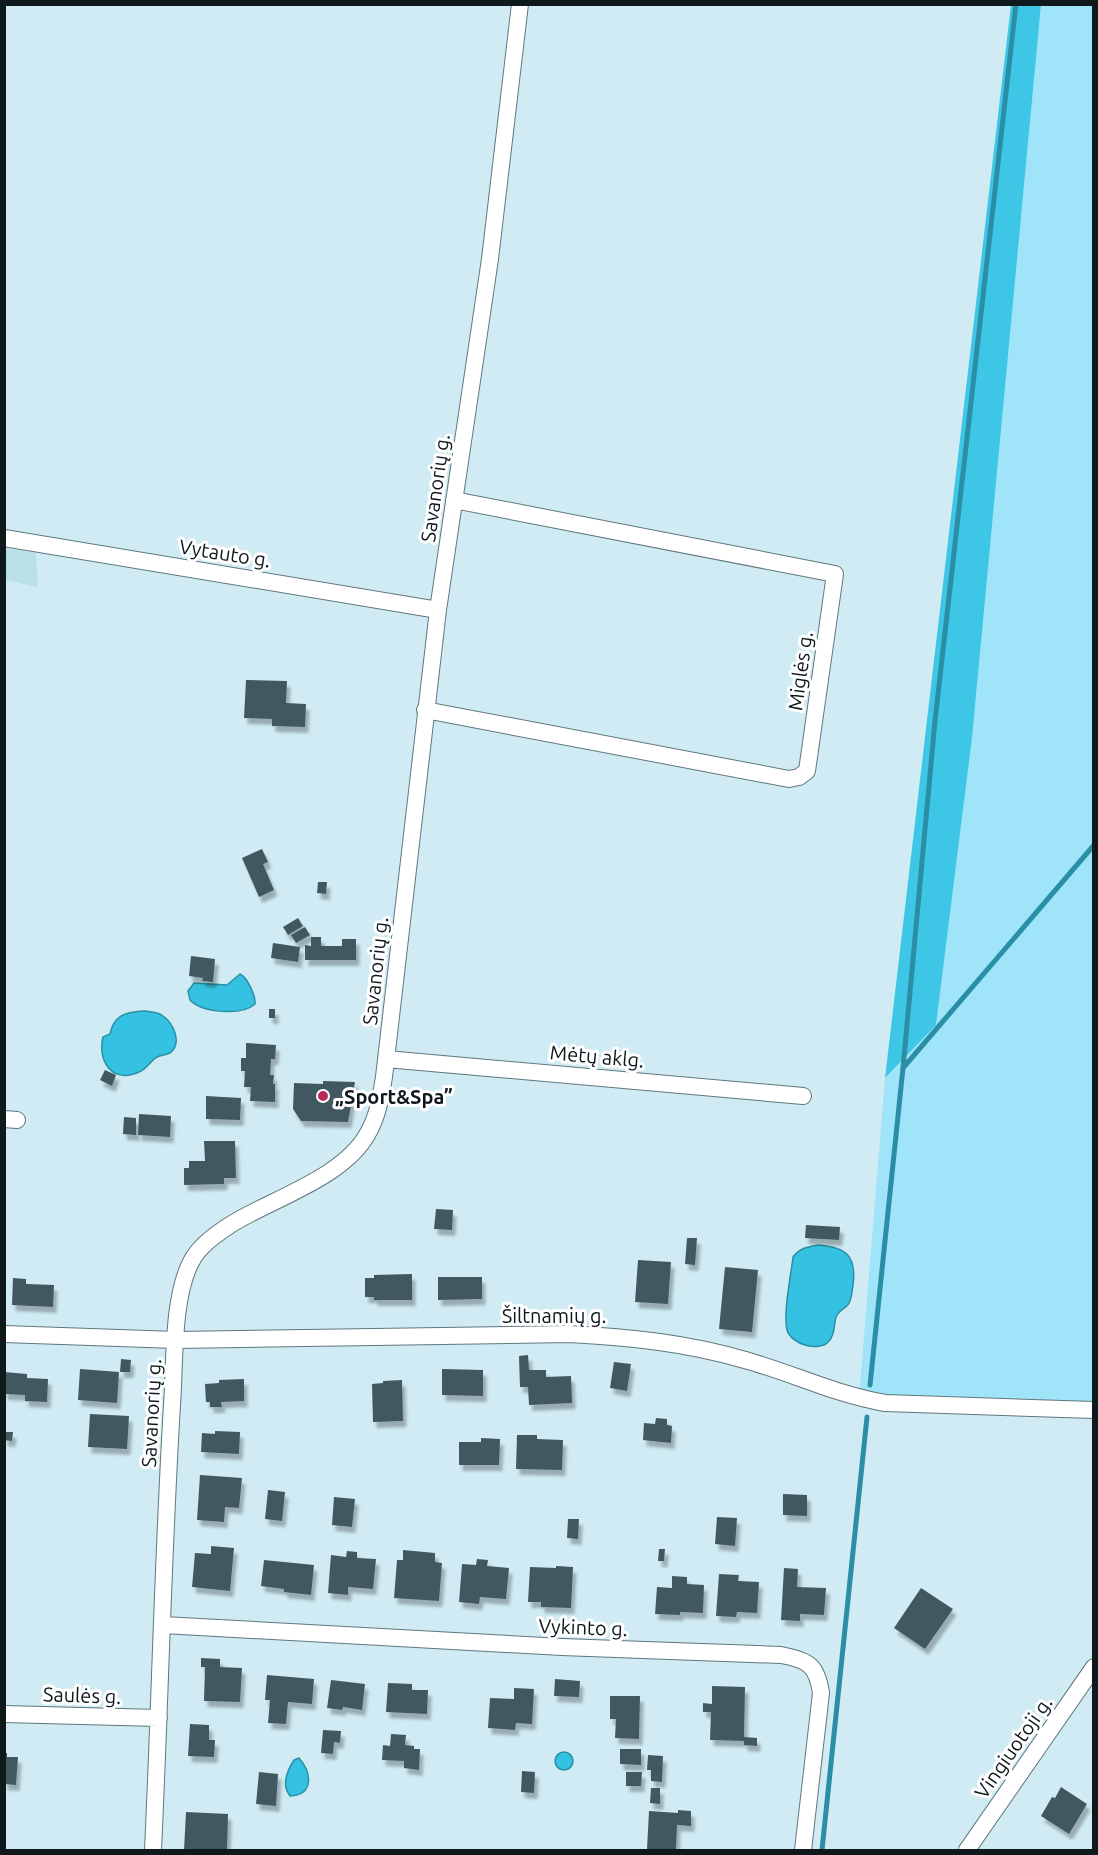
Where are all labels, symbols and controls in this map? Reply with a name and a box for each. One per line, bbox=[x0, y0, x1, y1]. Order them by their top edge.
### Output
street label: Savanorių g. bbox=[416, 433, 454, 543]
street label: Vytauto g. bbox=[178, 534, 272, 572]
street label: Miglės g. bbox=[783, 630, 817, 712]
street label: Savanorių g. bbox=[358, 916, 392, 1026]
street label: Mėtų aklg. bbox=[549, 1040, 645, 1072]
place label: „Sport&Spa” bbox=[335, 1085, 453, 1108]
marker: „Sport&Spa” bbox=[316, 1089, 330, 1103]
street label: Šiltnamių g. bbox=[502, 1304, 606, 1327]
street label: Savanorių g. bbox=[137, 1358, 165, 1468]
street label: Vykinto g. bbox=[538, 1614, 628, 1640]
street label: Saulės g. bbox=[43, 1682, 121, 1708]
street label: Vingiuotoji g. bbox=[969, 1692, 1057, 1802]

